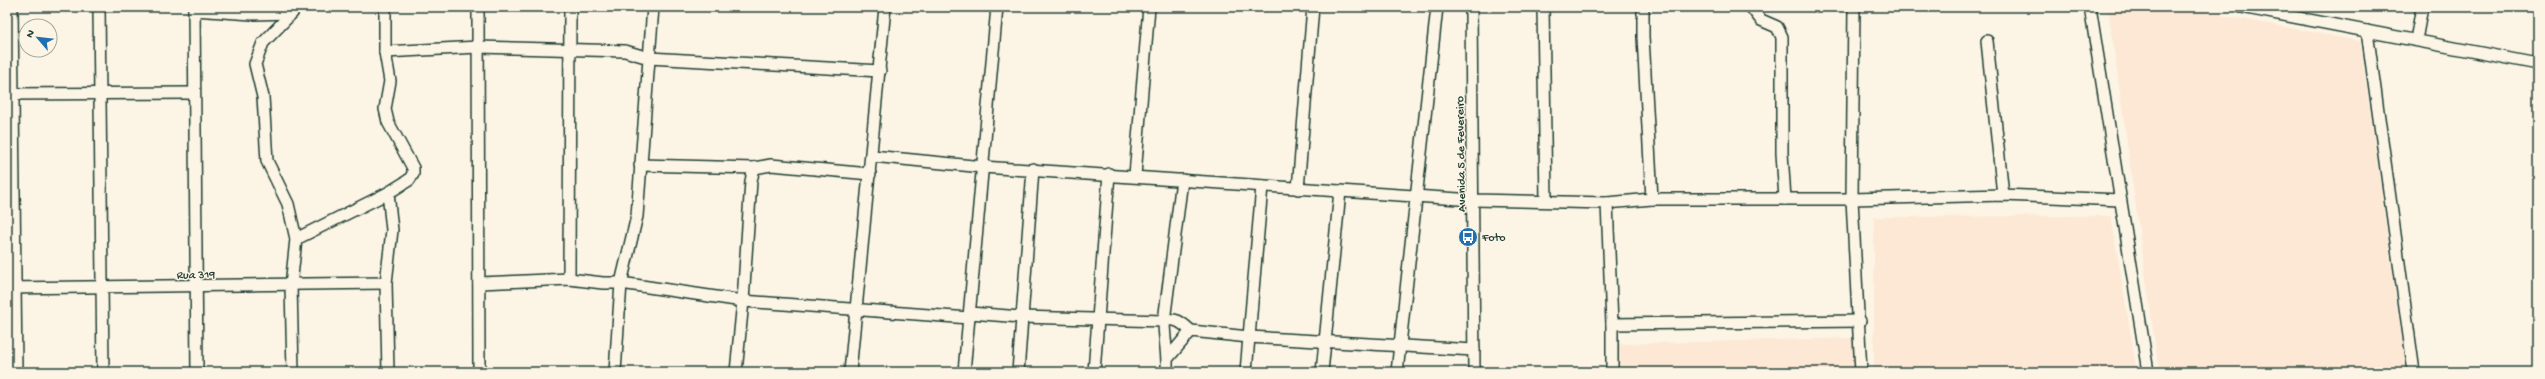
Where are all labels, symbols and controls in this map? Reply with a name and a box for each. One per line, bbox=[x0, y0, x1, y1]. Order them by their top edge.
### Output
north arrow bbox=[18, 18, 58, 58]
text: N bbox=[24, 28, 38, 40]
street label: Avenida 5 de Fevereiro bbox=[1454, 96, 1470, 212]
bus stop icon: Foto bbox=[1457, 226, 1479, 248]
place label: Foto bbox=[1481, 232, 1506, 246]
street label: Rua 319 bbox=[177, 269, 215, 283]

